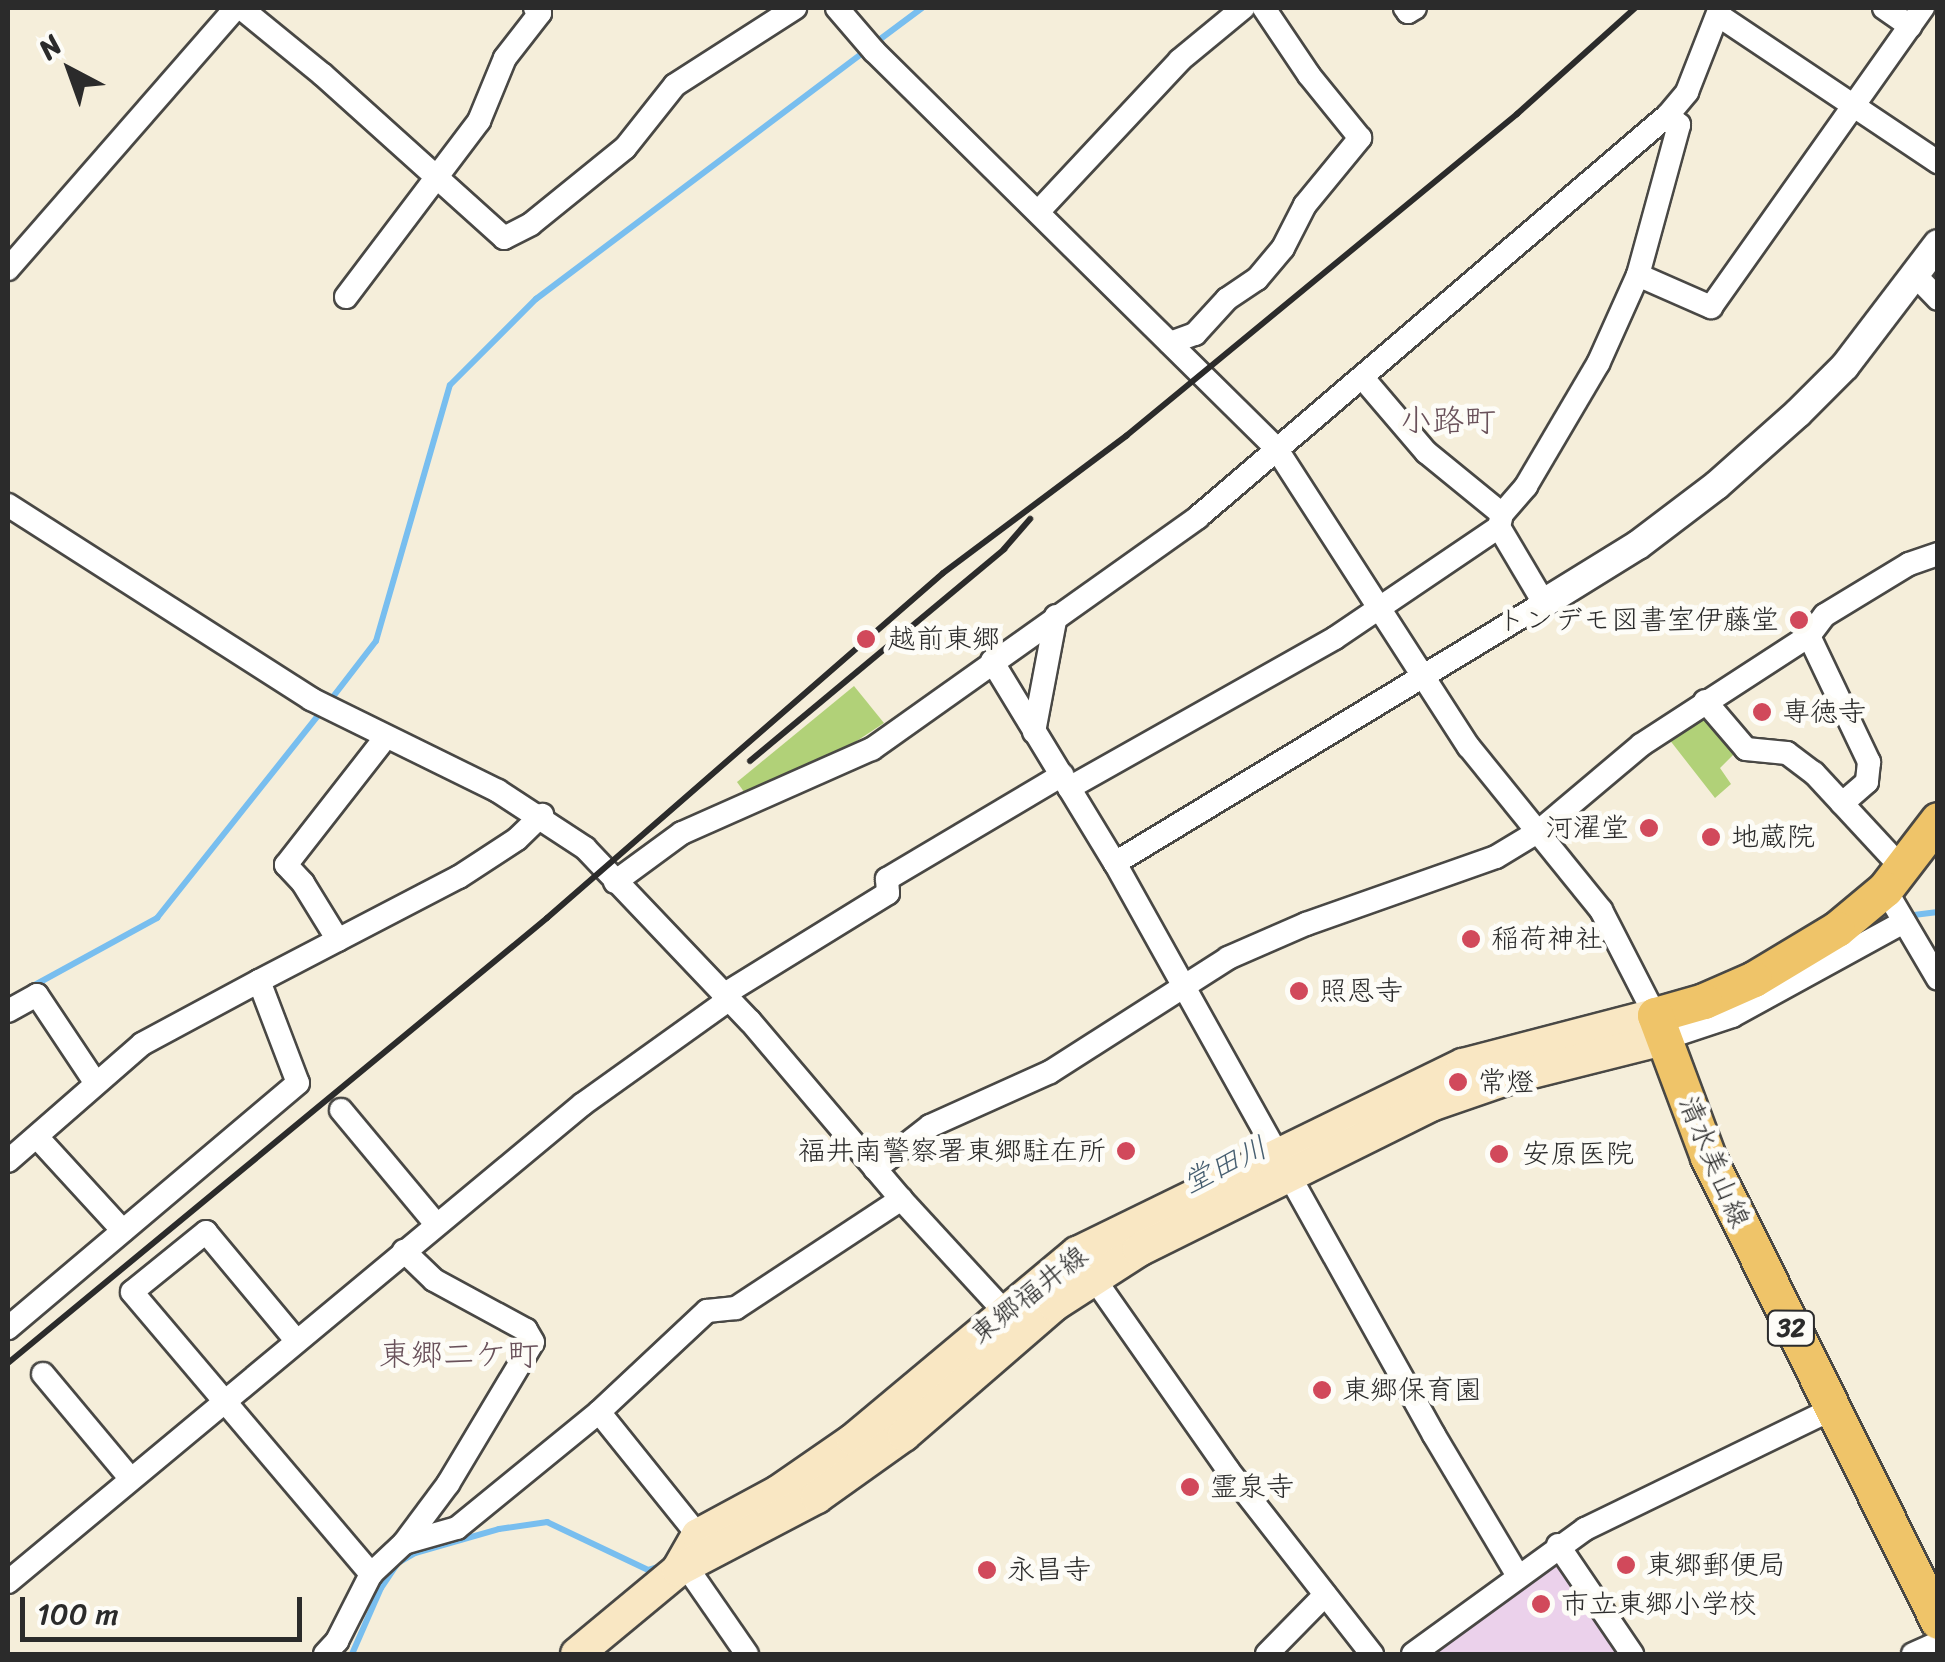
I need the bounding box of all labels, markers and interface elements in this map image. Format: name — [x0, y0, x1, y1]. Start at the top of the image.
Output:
north arrow — [20, 20, 120, 120]
text: N — [27, 22, 73, 72]
district label: 小路町 — [1400, 402, 1496, 440]
place label: トンデモ図書室伊藤堂 — [1499, 603, 1779, 637]
marker: トンデモ図書室伊藤堂 — [1788, 609, 1810, 631]
place label: 越前東郷 — [888, 622, 1000, 656]
marker: 越前東郷 — [853, 626, 879, 652]
place label: 専徳寺 — [1782, 695, 1866, 729]
marker: 専徳寺 — [1751, 701, 1773, 723]
place label: 河濯堂 — [1545, 811, 1629, 845]
marker: 河濯堂 — [1638, 817, 1660, 839]
place label: 地蔵院 — [1731, 820, 1815, 854]
marker: 地蔵院 — [1700, 826, 1722, 848]
place label: 稲荷神社 — [1491, 922, 1603, 956]
marker: 稲荷神社 — [1460, 928, 1482, 950]
place label: 照恩寺 — [1319, 974, 1403, 1008]
marker: 照恩寺 — [1288, 980, 1310, 1002]
place label: 常燈 — [1478, 1065, 1534, 1099]
marker: 常燈 — [1447, 1071, 1469, 1093]
street label: 清水美山線 — [1671, 1091, 1757, 1233]
water label: 堂田川 — [1177, 1129, 1273, 1201]
place label: 福井南警察署東郷駐在所 — [798, 1134, 1106, 1168]
place label: 安原医院 — [1522, 1137, 1634, 1171]
marker: 福井南警察署東郷駐在所 — [1115, 1140, 1137, 1162]
marker: 安原医院 — [1486, 1141, 1512, 1167]
street label: 東郷福井線 — [963, 1239, 1095, 1351]
road number: 32 — [1766, 1308, 1816, 1348]
district label: 東郷二ケ町 — [379, 1336, 539, 1374]
place label: 東郷保育園 — [1342, 1373, 1482, 1407]
marker: 東郷保育園 — [1311, 1379, 1333, 1401]
place label: 霊泉寺 — [1210, 1470, 1294, 1504]
marker: 霊泉寺 — [1179, 1476, 1201, 1498]
place label: 東郷郵便局 — [1646, 1548, 1786, 1582]
place label: 永昌寺 — [1007, 1553, 1091, 1587]
marker: 東郷郵便局 — [1615, 1554, 1637, 1576]
marker: 永昌寺 — [976, 1559, 998, 1581]
scale bar — [25, 1577, 308, 1639]
text: 100 m — [37, 1587, 119, 1641]
place label: 市立東郷小学校 — [1561, 1587, 1757, 1621]
marker: 市立東郷小学校 — [1530, 1593, 1552, 1615]

